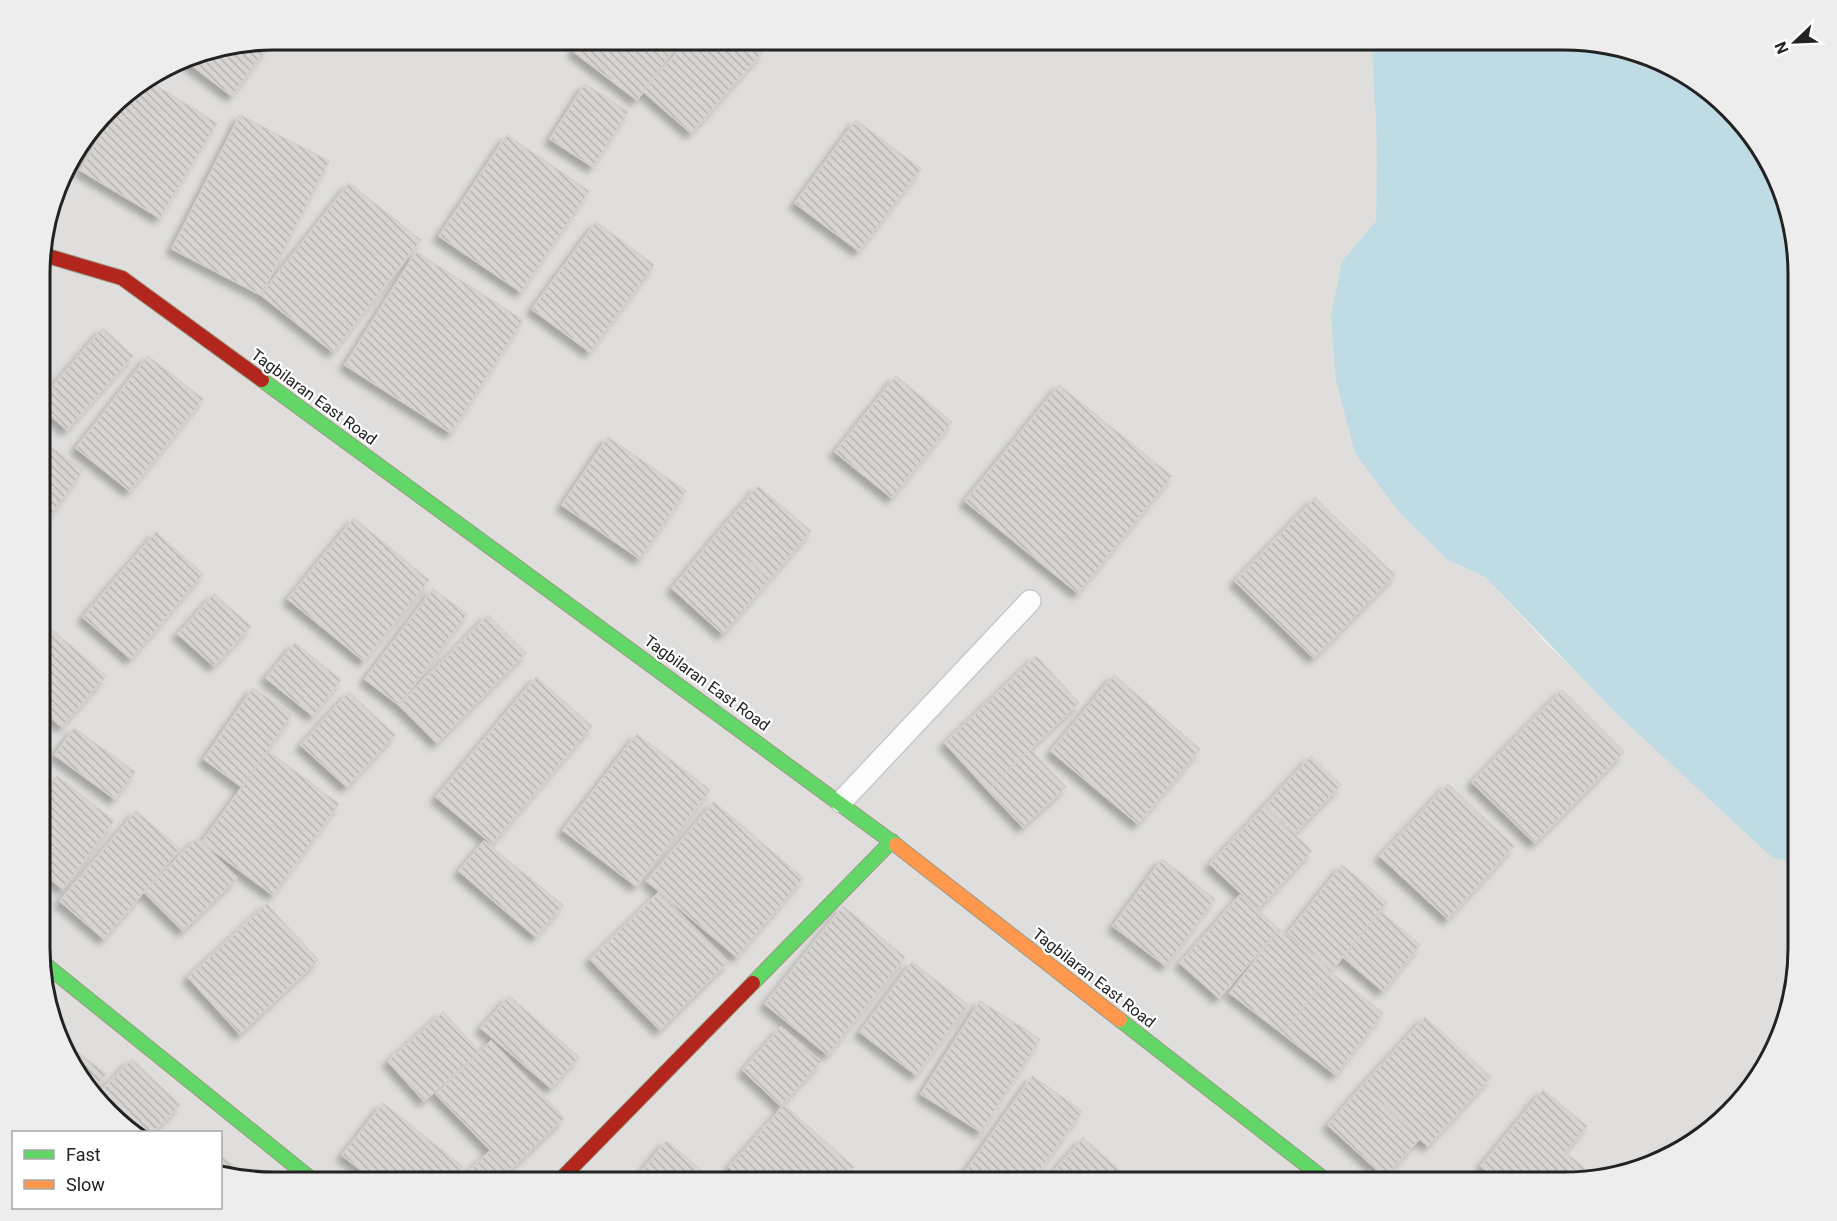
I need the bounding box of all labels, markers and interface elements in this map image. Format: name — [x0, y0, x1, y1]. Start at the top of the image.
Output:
north arrow — [1765, 12, 1825, 72]
text: N — [1771, 39, 1793, 57]
street label: Tagbilaran East Road — [248, 345, 380, 449]
street label: Tagbilaran East Road — [641, 631, 773, 735]
street label: Tagbilaran East Road — [1029, 924, 1159, 1032]
legend — [12, 1131, 222, 1209]
text: Fast — [66, 1144, 101, 1165]
text: Slow — [66, 1174, 105, 1195]

